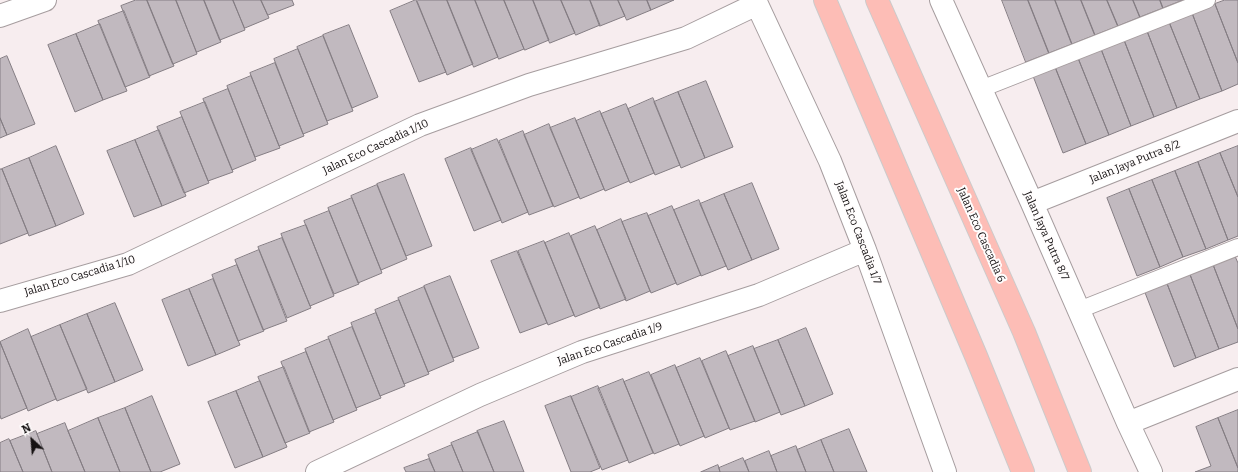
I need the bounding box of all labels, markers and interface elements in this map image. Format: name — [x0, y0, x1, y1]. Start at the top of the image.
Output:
street label: Jalan Eco Cascadia 1/10 — [321, 117, 431, 177]
street label: Jalan Jaya Putra 8/2 — [1088, 138, 1182, 186]
street label: Jalan Eco Cascadia 1/7 — [832, 180, 884, 286]
street label: Jalan Eco Cascadia 6 — [954, 186, 1008, 284]
street label: Jalan Jaya Putra 8/7 — [1020, 189, 1072, 283]
street label: Jalan Eco Cascadia 1/10 — [23, 253, 137, 299]
street label: Jalan Eco Cascadia 1/9 — [556, 320, 664, 368]
north arrow — [12, 420, 52, 460]
text: N — [20, 421, 33, 436]

